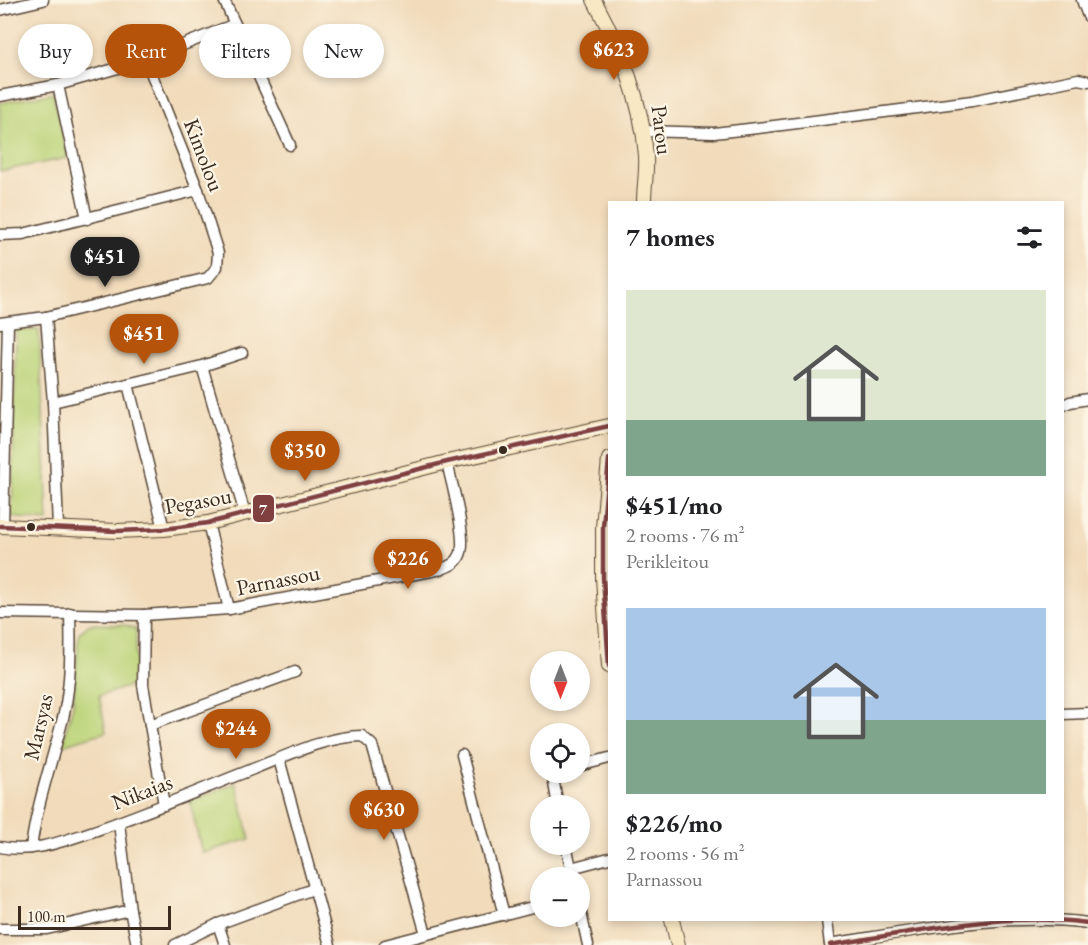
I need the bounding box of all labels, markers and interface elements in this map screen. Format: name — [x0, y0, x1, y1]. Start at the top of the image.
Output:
chip: Buy — [18, 24, 93, 78]
chip: Rent — [105, 24, 187, 78]
chip: Filters — [199, 24, 291, 78]
chip: New — [303, 24, 384, 78]
pin: $623 — [578, 30, 650, 81]
text: $623 — [594, 36, 634, 62]
street label: Parou — [645, 104, 679, 157]
street label: Kimolou — [177, 114, 231, 196]
text: 7 homes — [626, 220, 715, 254]
icon: filters — [1013, 221, 1046, 254]
pin: $451 — [69, 237, 141, 288]
text: $451 — [85, 243, 125, 269]
pin: $451 — [108, 314, 180, 365]
text: $451 — [124, 320, 164, 346]
icon: home — [782, 329, 890, 437]
pin: $350 — [269, 431, 341, 482]
text: $350 — [285, 437, 325, 463]
unlabelled marker — [497, 444, 509, 456]
street label: Pegasou — [162, 481, 234, 521]
text: $451/mo — [626, 488, 722, 522]
line badge: 7 — [252, 494, 275, 523]
text: 7 — [259, 499, 268, 520]
unlabelled marker — [25, 521, 37, 533]
text: 2 rooms · 76 m² — [626, 522, 745, 548]
pin: $226 — [372, 539, 444, 590]
text: $226 — [388, 545, 428, 571]
text: Perikleitou — [626, 548, 709, 574]
street label: Parnassou — [234, 558, 323, 602]
icon: home — [782, 647, 890, 755]
north arrow — [530, 651, 590, 711]
map controls — [530, 651, 590, 927]
street label: Marsyas — [16, 691, 60, 763]
pin: $244 — [200, 709, 272, 760]
text: $244 — [216, 715, 256, 741]
button: locate — [530, 723, 590, 783]
street label: Nikaias — [107, 767, 177, 817]
pin: $630 — [348, 790, 420, 841]
button: + — [530, 795, 590, 855]
text: $630 — [364, 796, 404, 822]
text: $226/mo — [626, 806, 722, 840]
text: 2 rooms · 56 m² — [626, 840, 745, 866]
text: Parnassou — [626, 866, 703, 892]
button: − — [530, 867, 590, 927]
scale bar — [18, 903, 171, 930]
text: 100 m — [27, 906, 66, 927]

